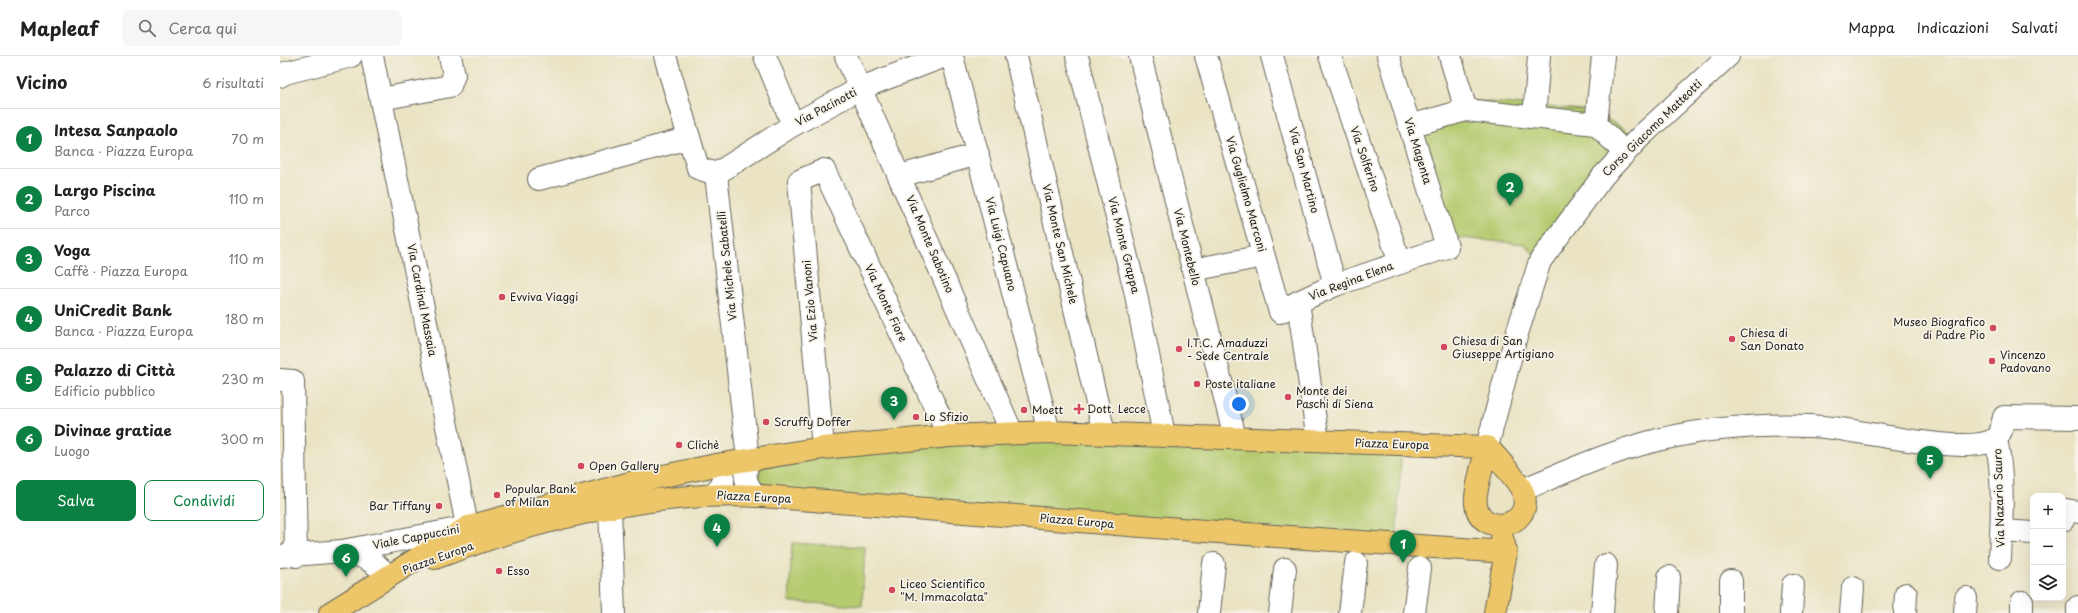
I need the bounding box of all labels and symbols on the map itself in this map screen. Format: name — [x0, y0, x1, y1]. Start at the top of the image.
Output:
street label: Corso Giacomo Matteotti — [1598, 75, 1705, 180]
street label: Via Pacinotti — [792, 83, 860, 130]
street label: Via Magenta — [1400, 115, 1437, 186]
street label: Via Solferino — [1346, 124, 1385, 194]
street label: Via San Martino — [1285, 125, 1324, 215]
street label: Via Guglielmo Marconi — [1222, 134, 1271, 254]
pin: 2 — [1497, 173, 1523, 206]
street label: Via Monte San Michele — [1038, 182, 1083, 306]
street label: Via Monte Sabotino — [902, 192, 959, 295]
street label: Via Luigi Capuano — [982, 195, 1021, 293]
street label: Via Monte Grappa — [1104, 195, 1145, 296]
street label: Via Montebello — [1170, 206, 1205, 287]
street label: Via Michele Sabatelli — [712, 210, 741, 322]
street label: Via Cardinal Massaia — [403, 242, 442, 358]
street label: Via Regina Elena — [1306, 257, 1396, 304]
street label: Via Ezio Vanoni — [797, 259, 822, 343]
street label: Via Monte Fiore — [861, 261, 912, 345]
place label: Evviva Viaggi — [510, 288, 578, 305]
marker: Evviva Viaggi — [497, 292, 507, 302]
place label: Museo Biografico di Padre Pio — [1893, 313, 1985, 343]
marker: Museo Biografico di Padre Pio — [1988, 323, 1998, 333]
place label: Chiesa di San Donato — [1740, 324, 1804, 354]
place label: Chiesa di San Giuseppe Artigiano — [1452, 332, 1554, 362]
place label: I.T.C. Amaduzzi - Sede Centrale — [1187, 334, 1269, 364]
marker: Chiesa di San Donato — [1727, 334, 1737, 344]
marker: Chiesa di San Giuseppe Artigiano — [1439, 342, 1449, 352]
marker: I.T.C. Amaduzzi - Sede Centrale — [1174, 344, 1184, 354]
place label: Vincenzo Padovano — [2000, 346, 2051, 376]
marker: Vincenzo Padovano — [1987, 356, 1997, 366]
place label: Poste italiane — [1205, 375, 1276, 392]
marker: Poste italiane — [1192, 379, 1202, 389]
place label: Monte dei Paschi di Siena — [1296, 382, 1374, 412]
pin: 3 — [881, 387, 907, 420]
marker: Monte dei Paschi di Siena — [1283, 392, 1293, 402]
your location — [1229, 394, 1249, 414]
place label: Dott. Lecce — [1087, 400, 1146, 417]
place label: Moett — [1032, 401, 1064, 418]
marker: Dott. Lecce — [1074, 404, 1084, 414]
marker: Moett — [1019, 405, 1029, 415]
place label: Lo Sfizio — [924, 408, 968, 425]
marker: Lo Sfizio — [911, 412, 921, 422]
place label: Scruffy Doffer — [774, 413, 852, 430]
marker: Scruffy Doffer — [761, 417, 771, 427]
street label: Piazza Europa — [1354, 434, 1430, 453]
place label: Clichè — [687, 436, 719, 453]
marker: Clichè — [674, 440, 684, 450]
pin: 5 — [1917, 446, 1943, 479]
street label: Via Nazario Sauro — [1988, 448, 2009, 548]
place label: Open Gallery — [589, 457, 659, 474]
marker: Open Gallery — [576, 461, 586, 471]
place label: Popular Bank of Milan — [505, 480, 577, 510]
street label: Piazza Europa — [716, 486, 792, 507]
marker: Popular Bank of Milan — [492, 490, 502, 500]
place label: Bar Tiffany — [369, 497, 431, 514]
marker: Bar Tiffany — [434, 501, 444, 511]
street label: Piazza Europa — [1039, 509, 1115, 532]
pin: 4 — [704, 514, 730, 547]
street label: Viale Cappuccini — [371, 520, 461, 553]
pin: 1 — [1390, 530, 1416, 563]
street label: Piazza Europa — [400, 537, 476, 578]
pin: 6 — [333, 544, 359, 577]
place label: Esso — [507, 562, 530, 579]
marker: Esso — [494, 566, 504, 576]
place label: Liceo Scientifico "M. Immacolata" — [900, 575, 988, 605]
marker: Liceo Scientifico "M. Immacolata" — [887, 585, 897, 595]

